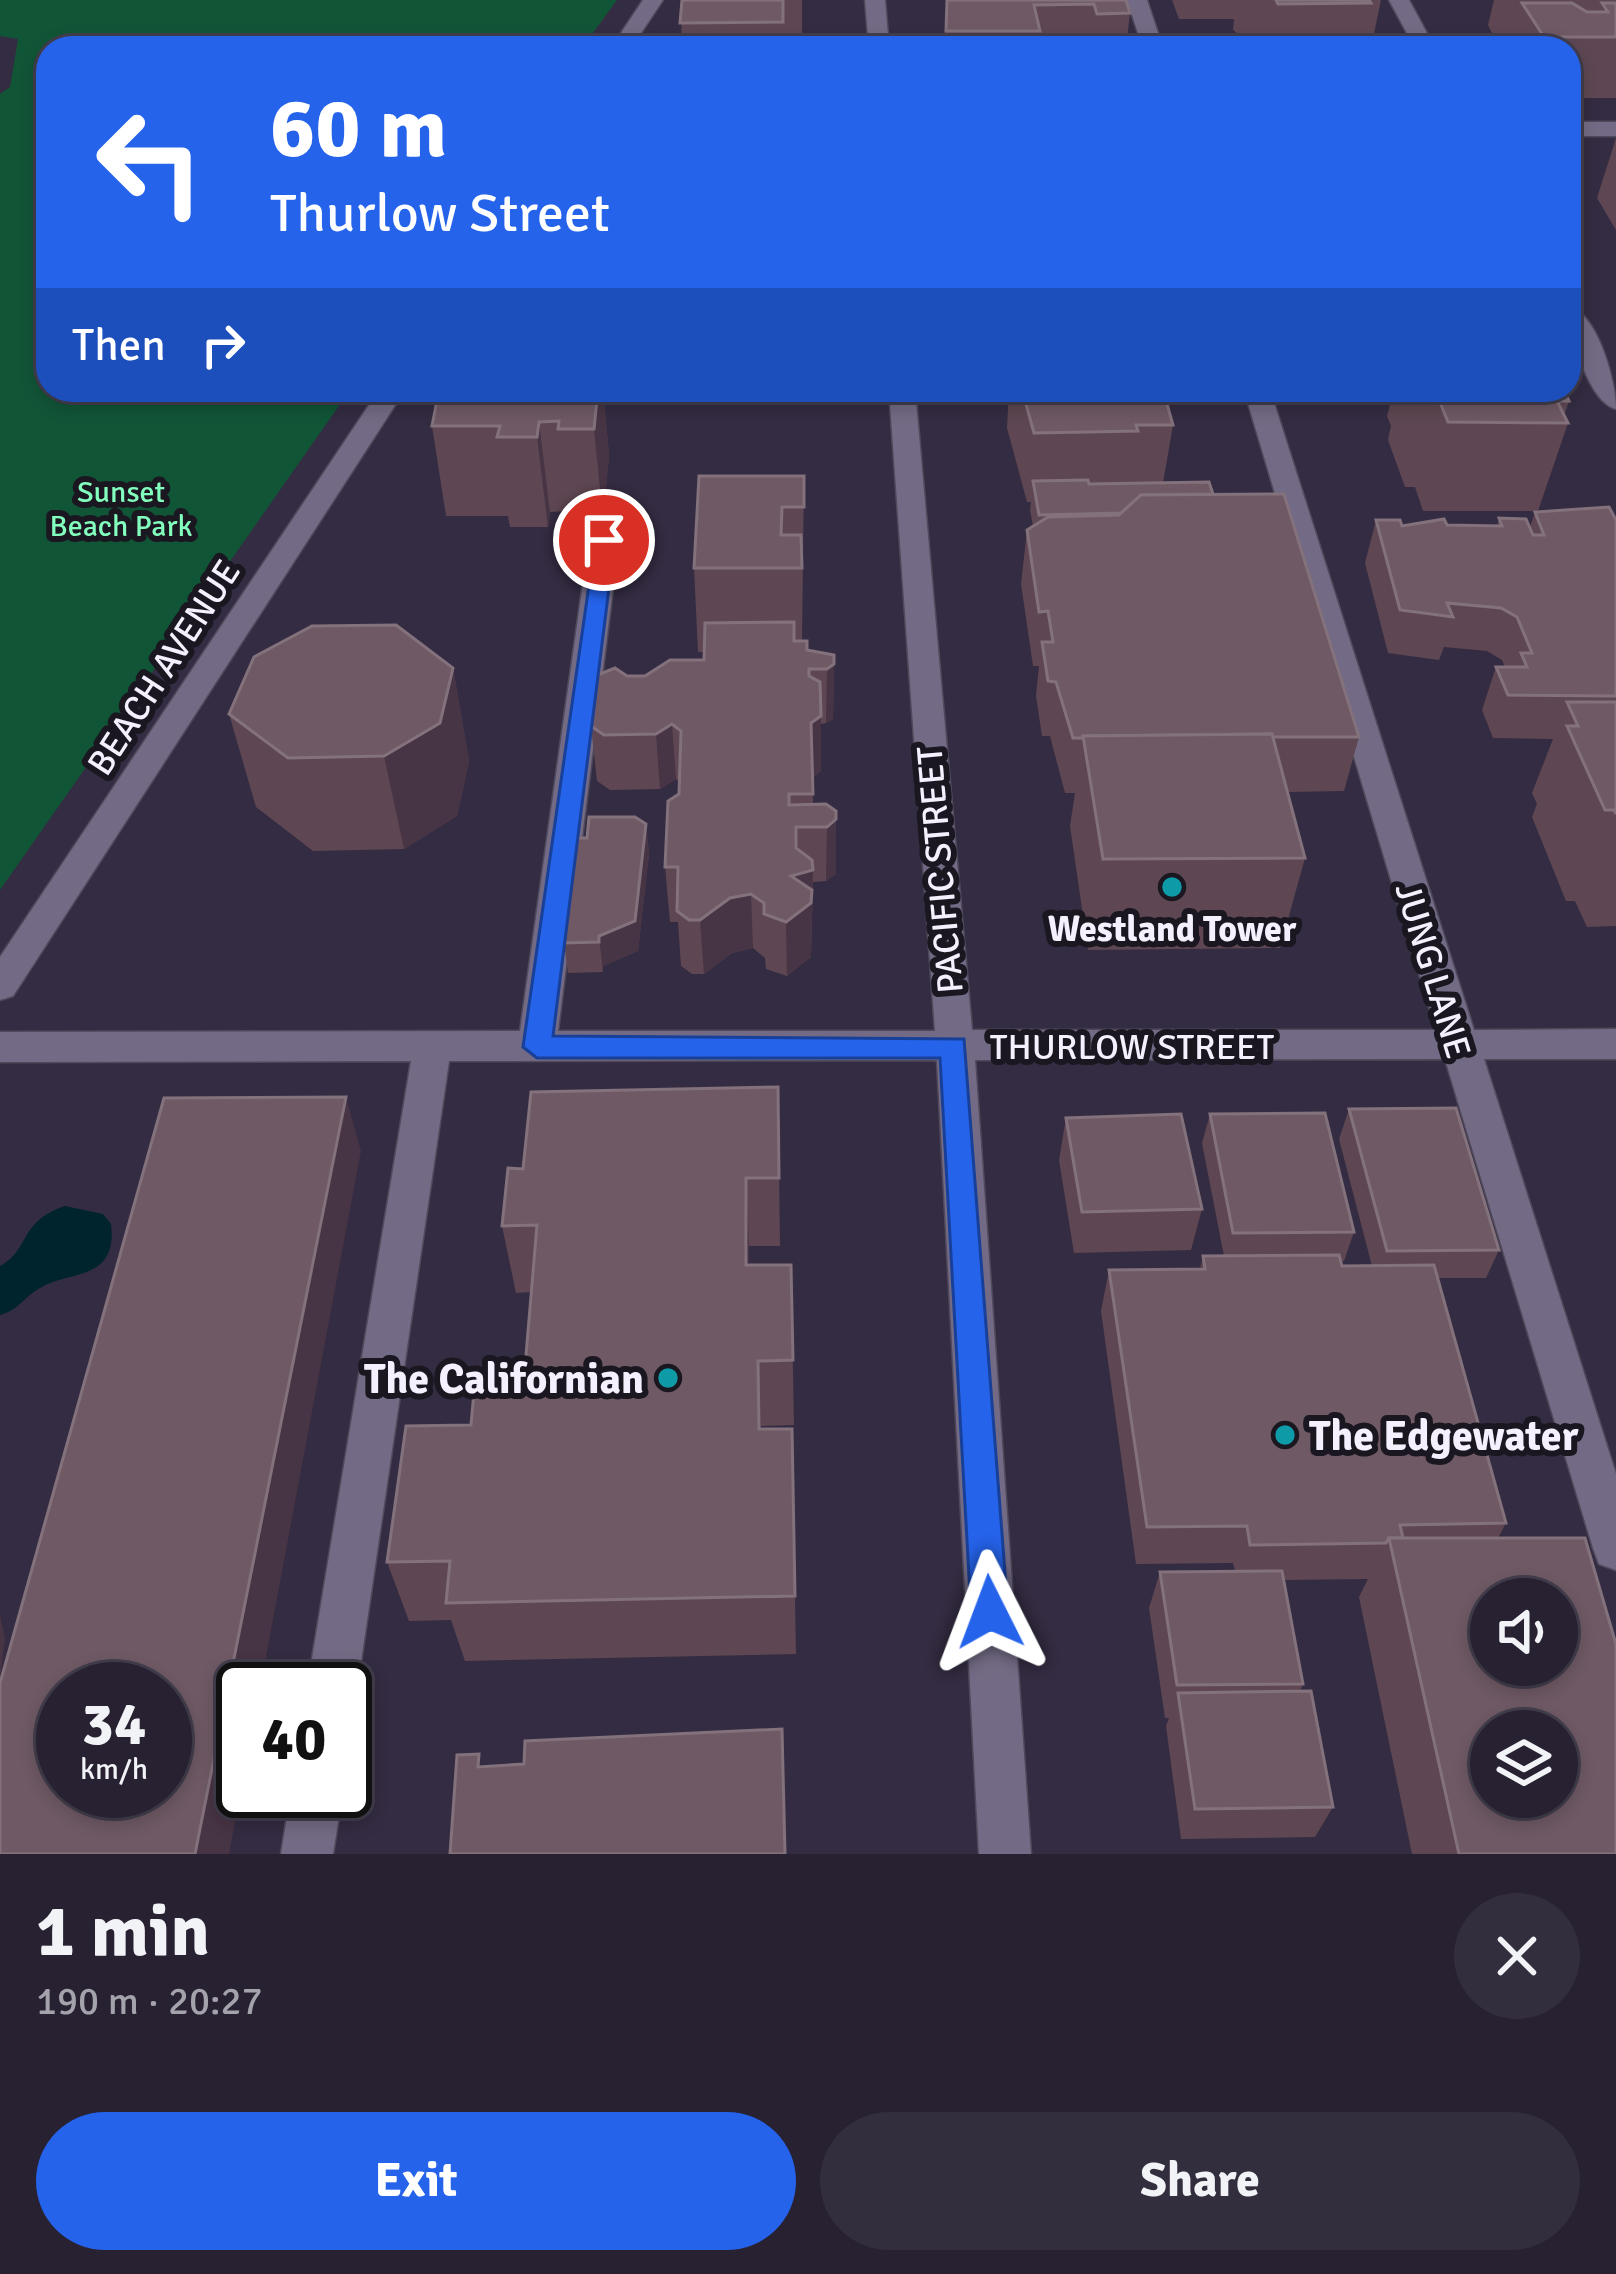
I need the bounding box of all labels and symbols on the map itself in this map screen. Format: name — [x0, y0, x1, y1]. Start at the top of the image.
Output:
park label: Sunset Beach Park — [50, 474, 193, 545]
pin — [553, 489, 655, 591]
street label: BEACH AVENUE — [78, 552, 251, 784]
street label: PACIFIC STREET — [907, 744, 974, 995]
marker: Westland Tower — [1159, 874, 1185, 900]
street label: JUNG LANE — [1385, 877, 1481, 1064]
place label: Westland Tower — [1048, 907, 1297, 952]
street label: THURLOW STREET — [990, 1025, 1274, 1070]
place label: The Californian — [364, 1354, 644, 1405]
marker: The Californian — [655, 1365, 681, 1391]
place label: The Edgewater — [1309, 1411, 1579, 1462]
marker: The Edgewater — [1272, 1422, 1298, 1448]
position arrow — [927, 1549, 1053, 1675]
speed limit sign: 40 — [216, 1662, 372, 1818]

